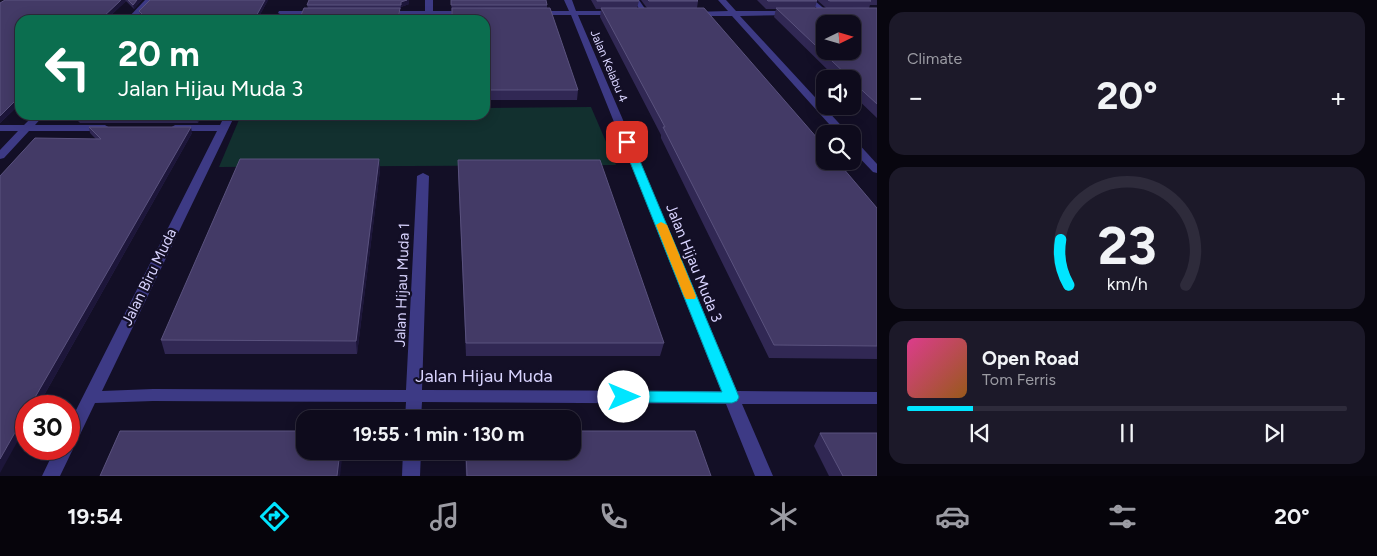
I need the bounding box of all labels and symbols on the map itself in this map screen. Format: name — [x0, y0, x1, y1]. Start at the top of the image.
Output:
north arrow — [816, 15, 861, 60]
street label: Jalan Kelabu 4 — [587, 28, 631, 105]
pin — [606, 121, 648, 163]
street label: Jalan Hijau Muda 3 — [662, 201, 726, 325]
street label: Jalan Hijau Muda 1 — [391, 223, 413, 347]
street label: Jalan Biru Muda — [118, 226, 180, 328]
street label: Jalan Hijau Muda — [415, 365, 553, 387]
position arrow — [597, 370, 649, 422]
speed limit sign: 30 — [15, 395, 80, 460]

